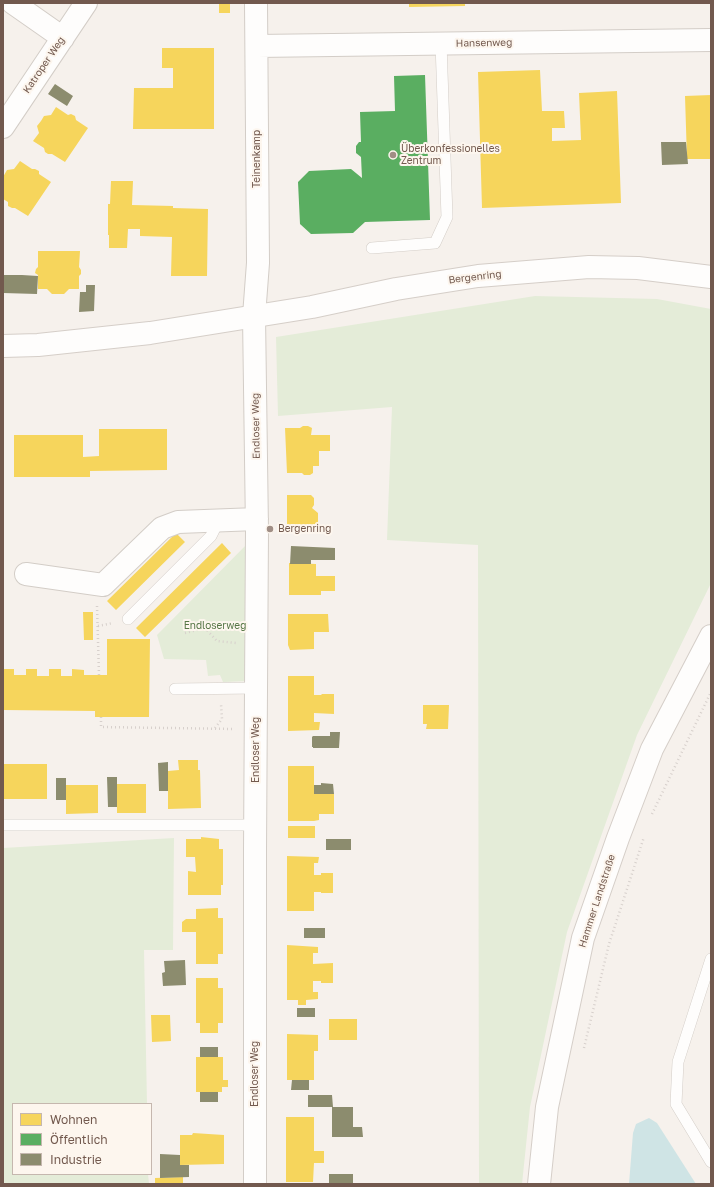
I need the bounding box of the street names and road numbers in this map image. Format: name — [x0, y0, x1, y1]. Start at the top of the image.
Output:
street label: Katroper Weg — [21, 34, 67, 96]
street label: Hansenweg — [456, 37, 512, 49]
street label: Teinenkamp — [251, 130, 263, 188]
street label: Bergenring — [448, 268, 502, 286]
street label: Endloser Weg — [249, 393, 263, 459]
street label: Endloser Weg — [250, 717, 262, 783]
street label: Hammer Landstraße — [576, 853, 618, 949]
street label: Endloser Weg — [249, 1041, 261, 1107]

